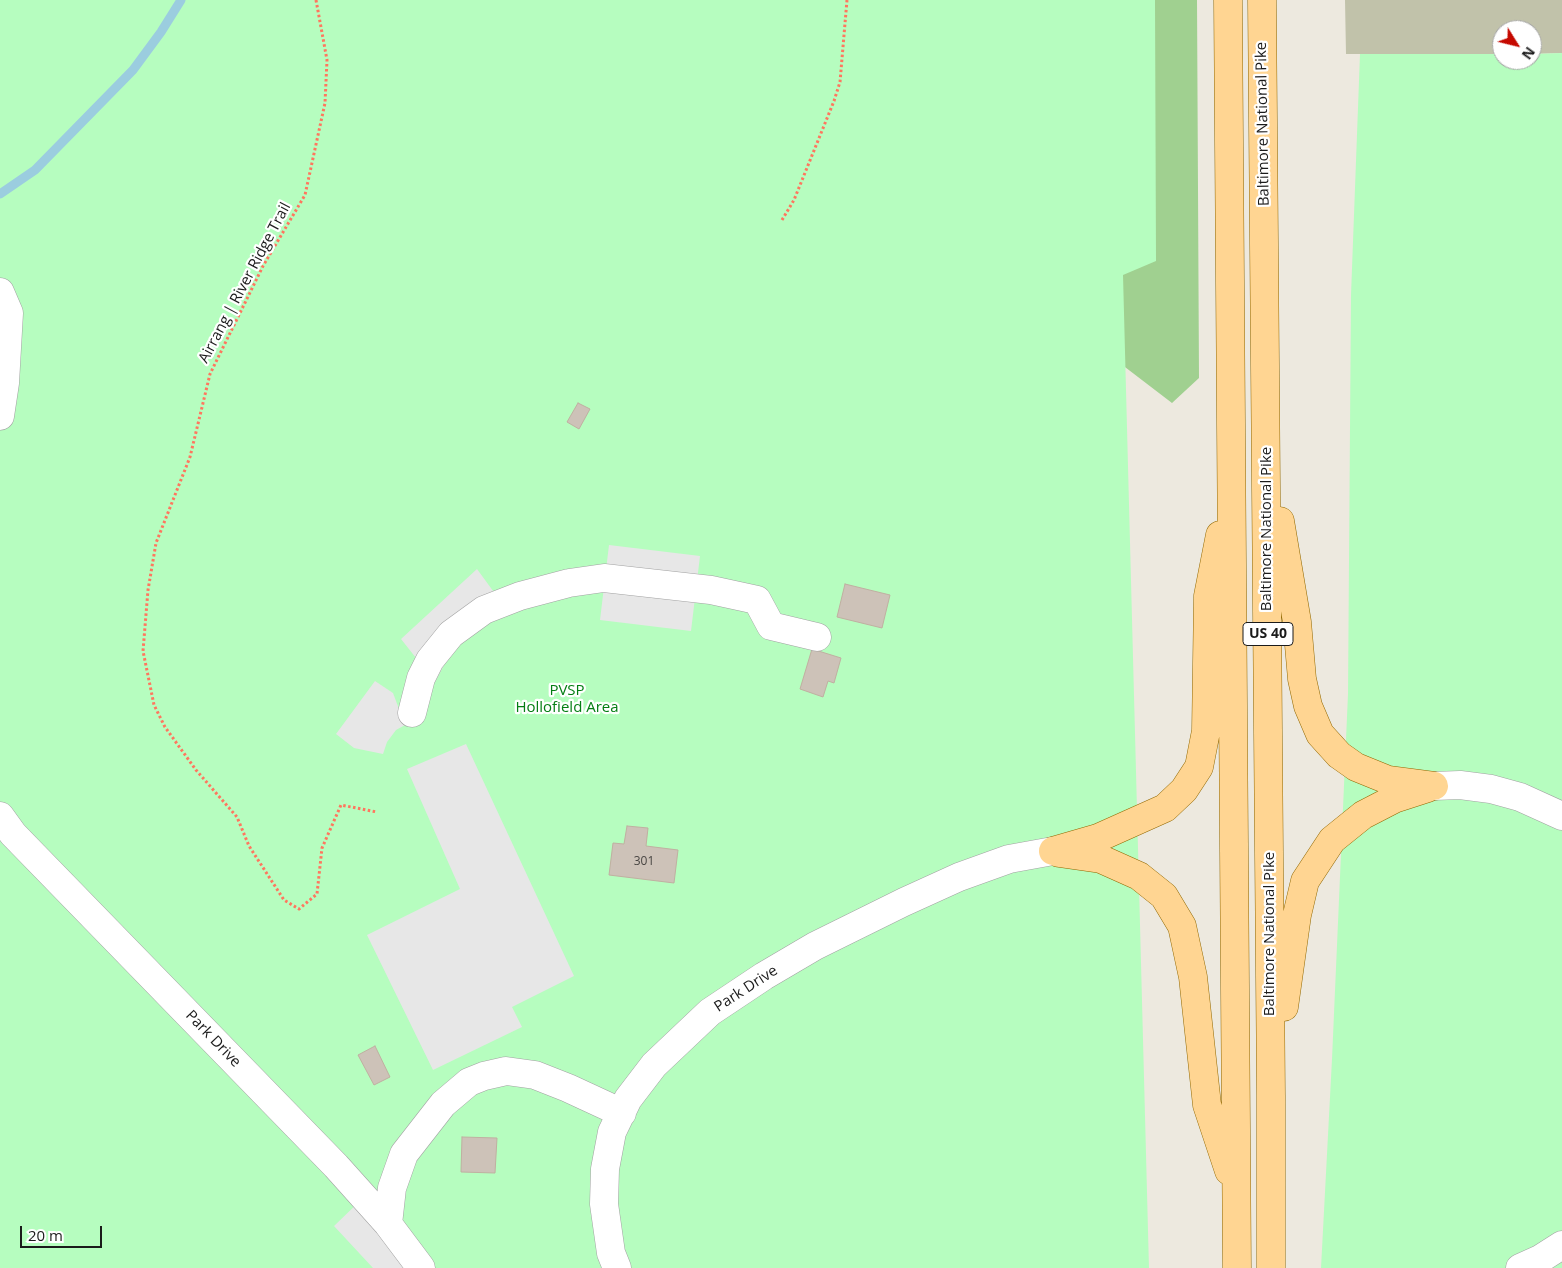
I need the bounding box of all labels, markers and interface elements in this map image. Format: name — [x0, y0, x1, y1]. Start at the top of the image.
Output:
north arrow — [1492, 20, 1542, 70]
street label: Baltimore National Pike — [1253, 42, 1273, 206]
text: N — [1518, 43, 1540, 64]
street label: Airrang | River Ridge Trail — [195, 200, 295, 366]
street label: Baltimore National Pike — [1258, 447, 1276, 611]
road number: US 40 — [1243, 622, 1293, 646]
park label: PVSP Hollofield Area — [515, 682, 619, 717]
street label: Baltimore National Pike — [1261, 852, 1279, 1016]
house number: 301 — [634, 855, 654, 869]
street label: Park Drive — [711, 962, 781, 1016]
street label: Park Drive — [182, 1007, 244, 1071]
scale bar — [22, 1216, 105, 1248]
text: 20 m — [28, 1225, 63, 1245]

